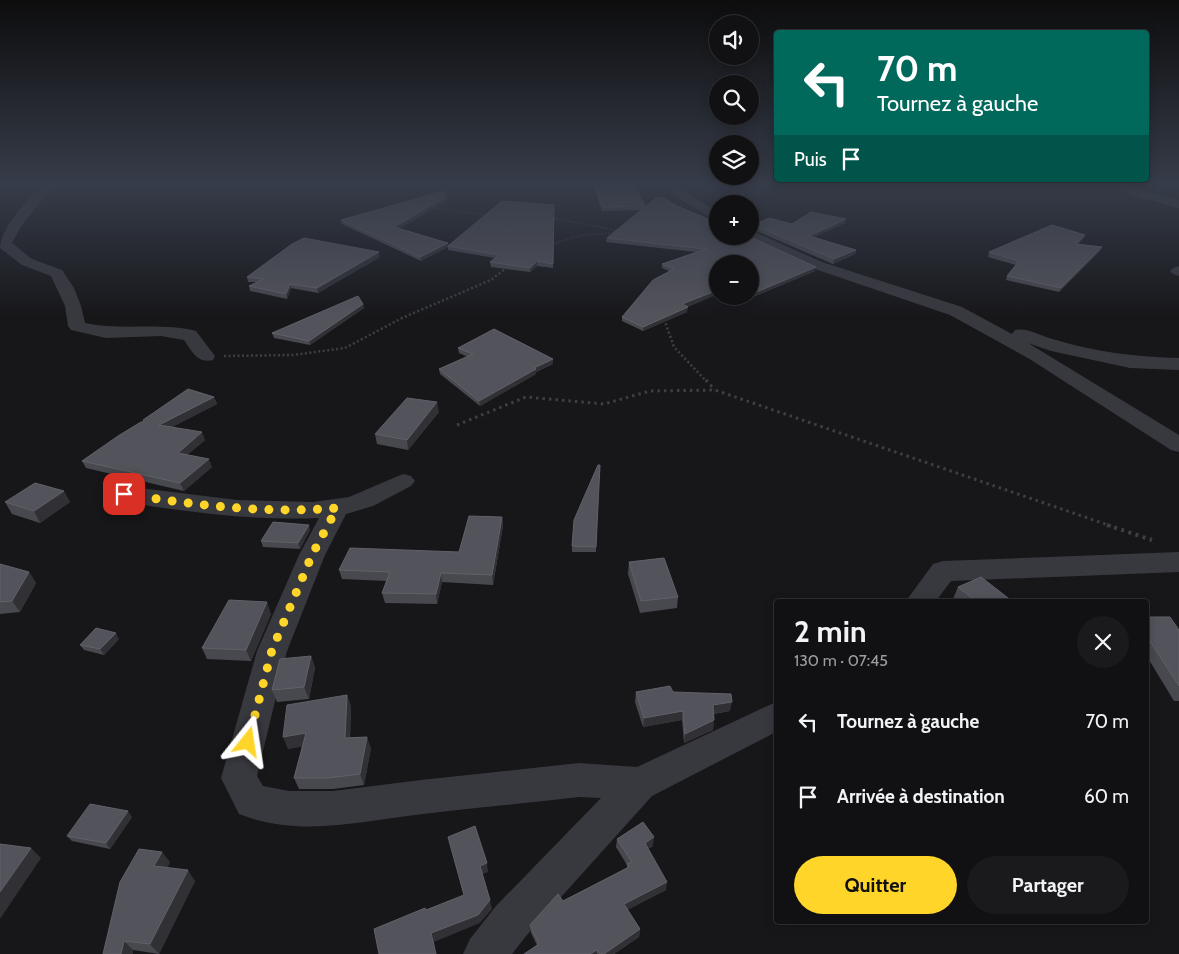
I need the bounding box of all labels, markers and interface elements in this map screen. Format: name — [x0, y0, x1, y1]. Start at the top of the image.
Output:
map controls — [709, 15, 759, 305]
button: sound — [709, 15, 759, 65]
text: 70 m — [877, 47, 958, 90]
icon: left — [794, 50, 859, 115]
button: search — [709, 75, 759, 125]
text: Tournez à gauche — [877, 90, 1038, 117]
button: layers — [709, 135, 759, 185]
icon: arrive — [837, 145, 865, 173]
text: Puis — [794, 148, 827, 171]
button: + — [709, 195, 759, 245]
button: − — [709, 255, 759, 305]
pin — [103, 473, 145, 515]
icon: arrive — [110, 480, 138, 508]
text: 2 min — [794, 613, 866, 650]
button: close — [1077, 616, 1129, 668]
text: 130 m · 07:45 — [794, 651, 888, 670]
icon: left — [794, 708, 822, 736]
text: Tournez à gauche — [837, 710, 979, 733]
text: 70 m — [1085, 710, 1129, 733]
position arrow — [221, 715, 273, 767]
icon: arrive — [794, 783, 822, 811]
text: Arrivée à destination — [837, 785, 1005, 808]
text: 60 m — [1084, 785, 1129, 808]
button: Quitter — [794, 856, 957, 914]
button: Partager — [967, 856, 1129, 914]

